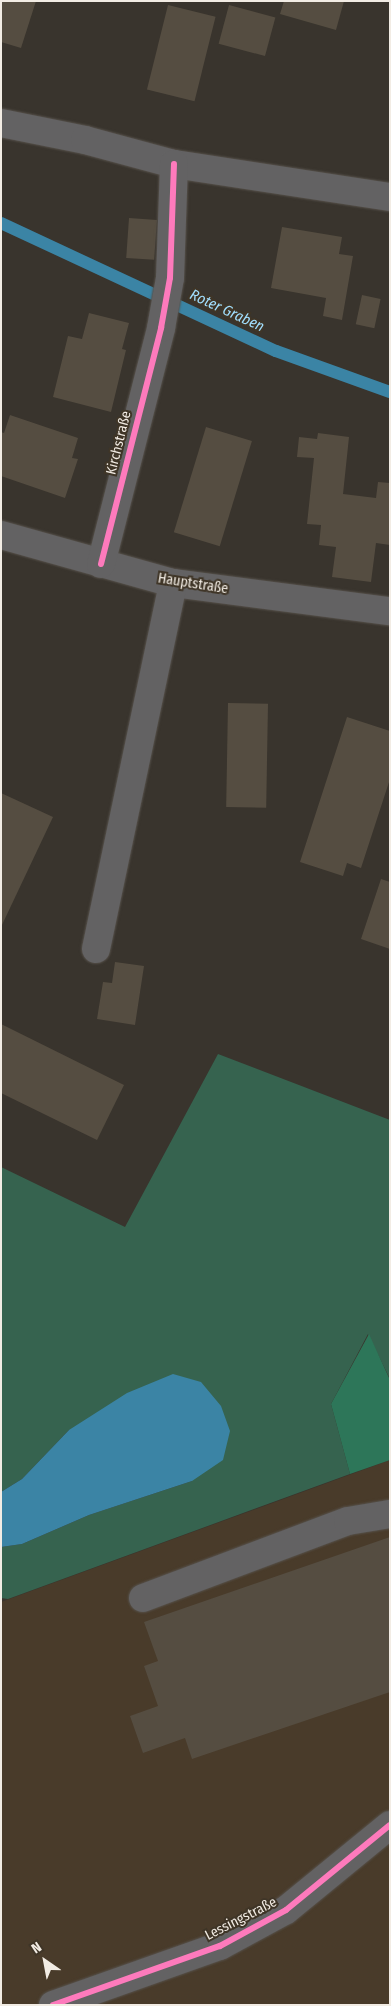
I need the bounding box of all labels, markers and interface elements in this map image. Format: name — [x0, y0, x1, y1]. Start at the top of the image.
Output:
water label: Roter Graben — [187, 286, 267, 336]
street label: Kirchstraße — [103, 409, 135, 477]
street label: Hauptstraße — [157, 570, 229, 598]
street label: Lessingstraße — [202, 1894, 280, 1944]
north arrow — [20, 1936, 70, 1986]
text: N — [28, 1939, 45, 1957]

